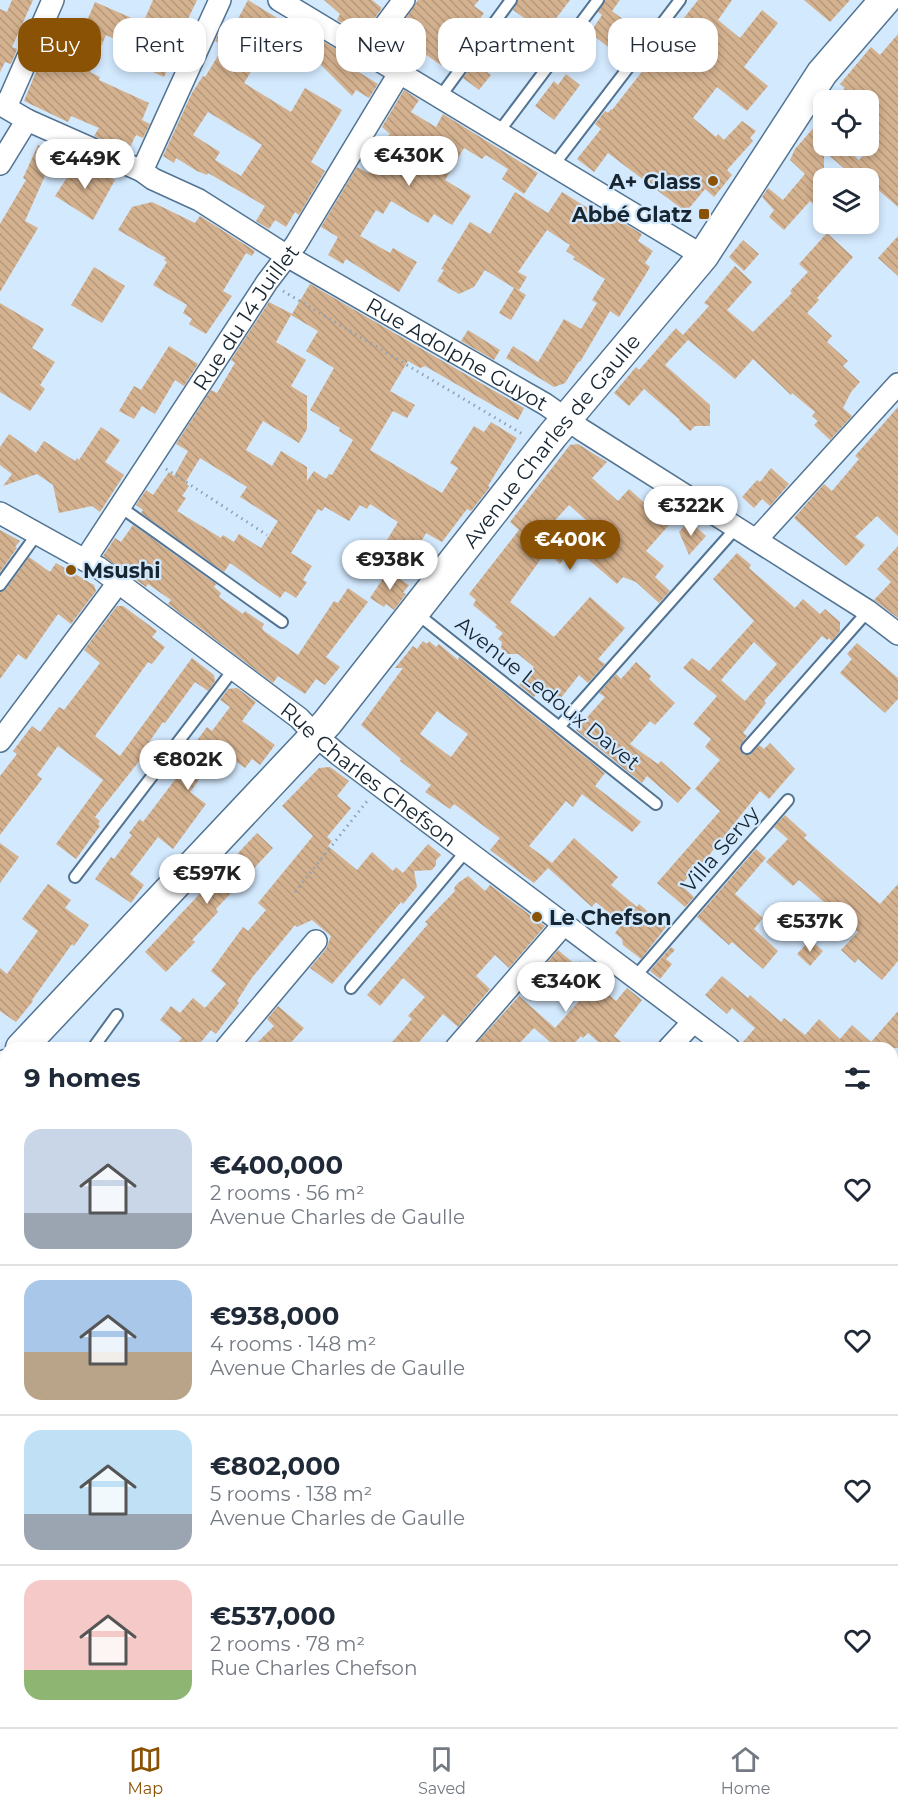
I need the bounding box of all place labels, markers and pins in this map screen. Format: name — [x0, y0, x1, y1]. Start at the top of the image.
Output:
pin: €430K — [367, 136, 451, 187]
pin: €449K — [43, 139, 127, 190]
place label: A+ Glass — [608, 169, 701, 194]
marker: A+ Glass — [706, 174, 720, 188]
place label: Abbé Glatz — [571, 202, 692, 227]
marker: Abbé Glatz — [697, 207, 711, 221]
pin: €322K — [649, 486, 733, 537]
pin: €400K — [528, 520, 612, 571]
pin: €938K — [348, 540, 432, 591]
place label: Msushi — [83, 558, 161, 583]
marker: Msushi — [64, 563, 78, 577]
pin: €802K — [146, 740, 230, 791]
pin: €597K — [165, 854, 249, 905]
pin: €537K — [768, 902, 852, 953]
place label: Le Chefson — [549, 905, 671, 930]
marker: Le Chefson — [530, 910, 544, 924]
pin: €340K — [524, 962, 608, 1013]

